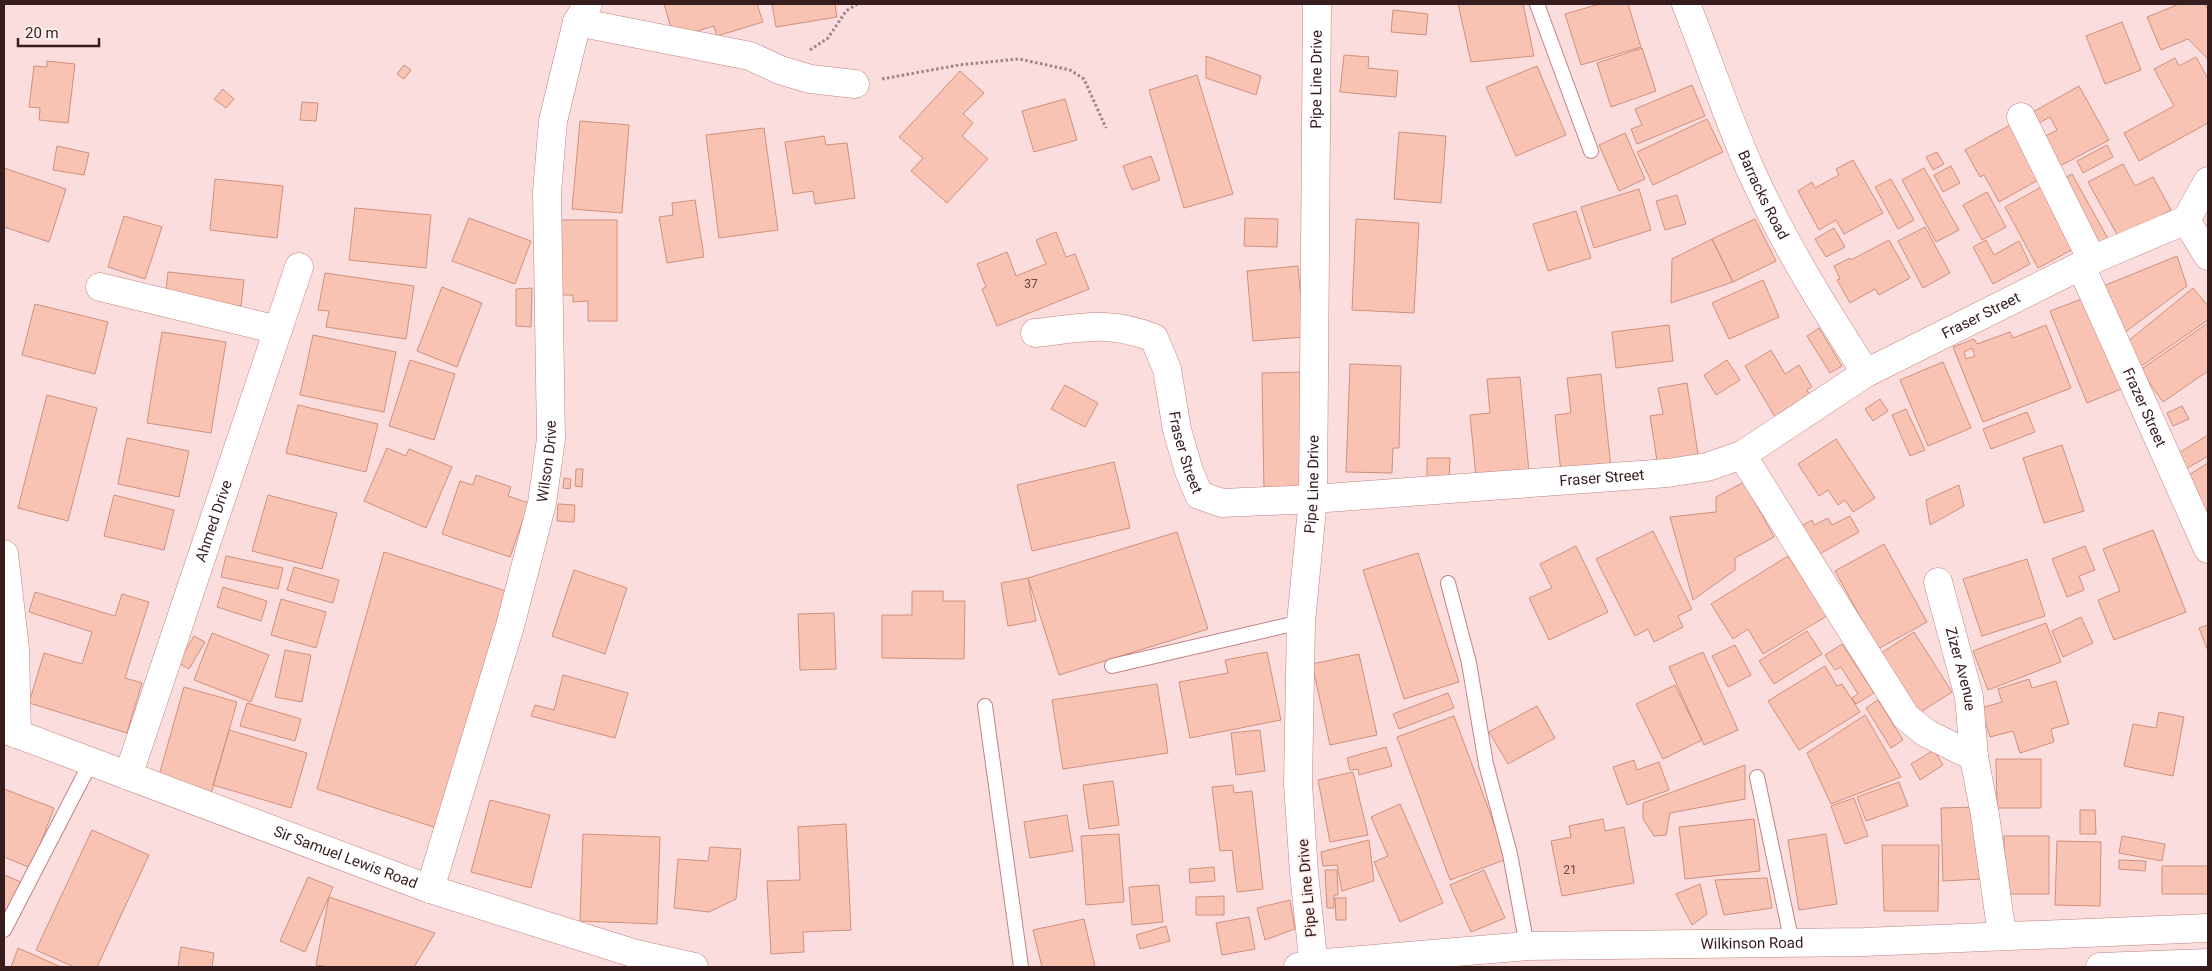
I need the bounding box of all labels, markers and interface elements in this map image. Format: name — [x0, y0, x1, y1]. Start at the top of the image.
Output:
scale bar — [18, 15, 99, 47]
text: 20 m — [25, 24, 59, 42]
street label: Pipe Line Drive — [1307, 30, 1326, 129]
street label: Barracks Road — [1734, 148, 1792, 243]
house number: 37 — [1024, 277, 1038, 291]
street label: Fraser Street — [1939, 288, 2023, 343]
street label: Frazer Street — [2119, 365, 2170, 450]
street label: Fraser Street — [1165, 410, 1206, 496]
street label: Wilson Drive — [533, 420, 560, 504]
street label: Pipe Line Drive — [1301, 435, 1323, 534]
street label: Fraser Street — [1559, 466, 1645, 490]
street label: Ahmed Drive — [192, 478, 236, 564]
street label: Zizer Avenue — [1942, 625, 1979, 712]
street label: Sir Samuel Lewis Road — [271, 822, 420, 893]
street label: Pipe Line Drive — [1294, 838, 1320, 938]
house number: 21 — [1563, 863, 1577, 877]
street label: Wilkinson Road — [1700, 934, 1804, 953]

